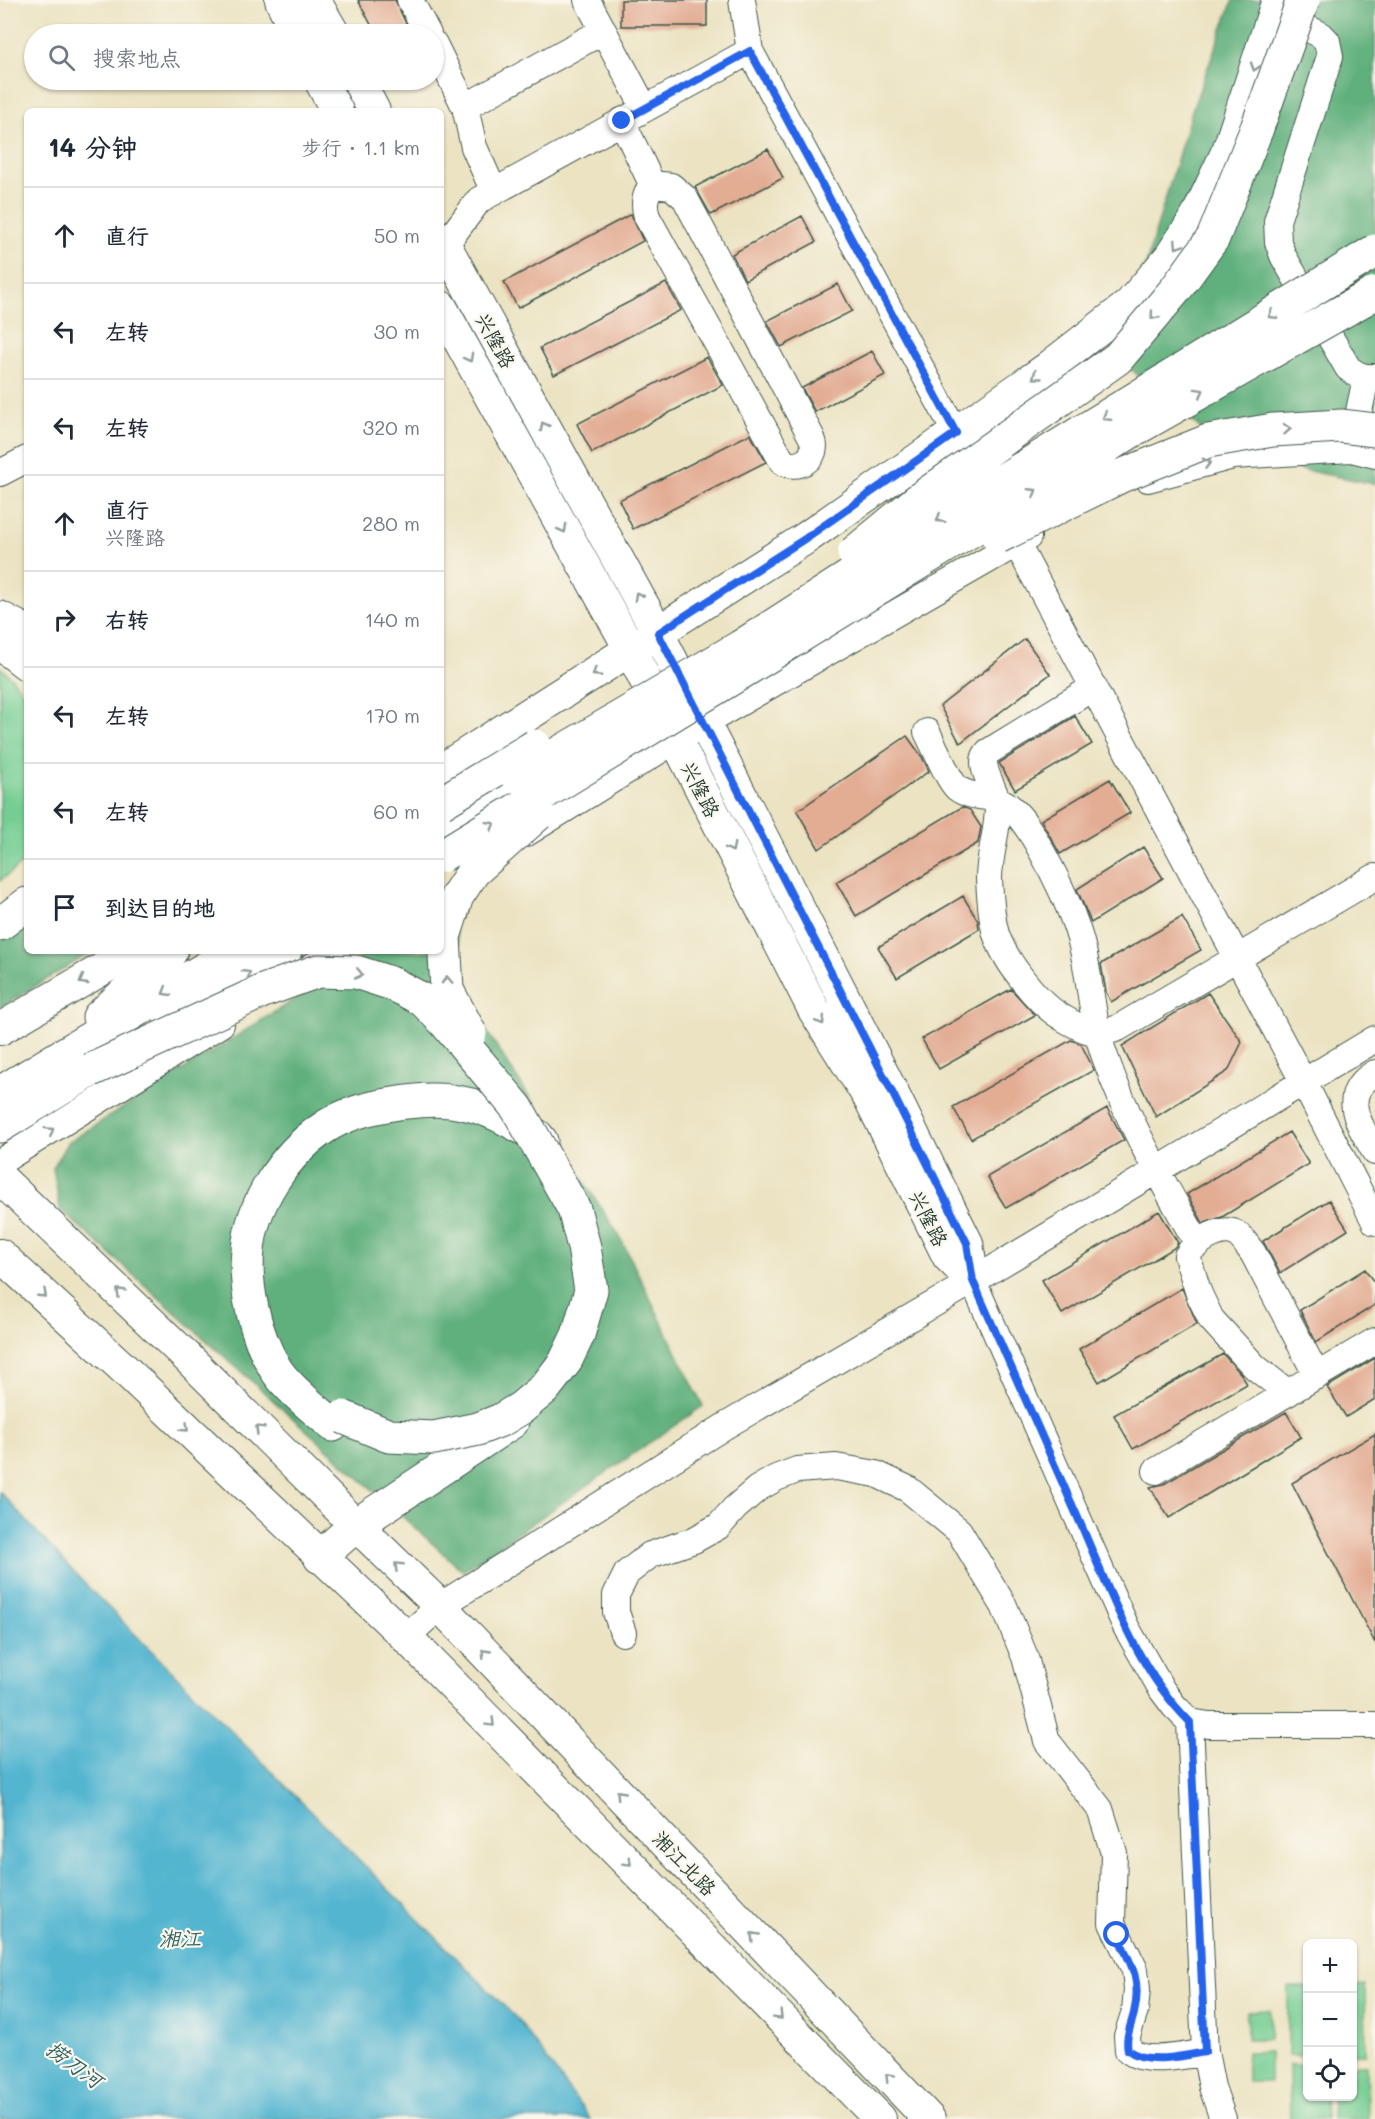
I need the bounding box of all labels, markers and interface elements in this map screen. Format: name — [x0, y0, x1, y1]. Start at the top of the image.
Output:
search box — [24, 24, 444, 90]
icon: search — [45, 41, 78, 74]
text: 搜索地点 — [93, 43, 181, 72]
one-way arrow — [1250, 61, 1263, 72]
route end — [608, 107, 634, 133]
text: 14 分钟 — [48, 130, 137, 164]
text: 步行 · 1.1 km — [302, 134, 420, 160]
icon: ahead — [48, 219, 81, 252]
text: 直行 — [105, 221, 149, 250]
text: 50 m — [374, 222, 420, 248]
one-way arrow — [1174, 239, 1186, 249]
street label: 兴隆路 — [470, 307, 522, 373]
one-way arrow — [1267, 307, 1278, 318]
one-way arrow — [1150, 309, 1161, 320]
icon: left — [48, 315, 81, 348]
text: 左转 — [105, 317, 149, 346]
text: 30 m — [374, 318, 420, 344]
one-way arrow — [462, 352, 473, 362]
one-way arrow — [1032, 369, 1043, 380]
one-way arrow — [1194, 388, 1204, 399]
one-way arrow — [1101, 410, 1112, 421]
icon: left — [48, 411, 81, 444]
text: 左转 — [105, 413, 149, 442]
text: 320 m — [362, 414, 420, 440]
one-way arrow — [540, 421, 551, 432]
one-way arrow — [1282, 423, 1291, 436]
one-way arrow — [1201, 458, 1212, 470]
one-way arrow — [1027, 487, 1037, 499]
text: 直行 — [105, 495, 149, 524]
icon: ahead — [48, 507, 81, 540]
text: 280 m — [362, 510, 420, 536]
one-way arrow — [935, 512, 946, 523]
one-way arrow — [556, 522, 567, 533]
text: 兴隆路 — [105, 524, 165, 550]
one-way arrow — [634, 592, 645, 603]
icon: right — [48, 603, 81, 636]
text: 右转 — [105, 605, 149, 634]
text: 140 m — [365, 606, 420, 632]
one-way arrow — [592, 665, 602, 677]
icon: left — [48, 699, 81, 732]
text: 左转 — [105, 701, 149, 730]
text: 170 m — [365, 702, 420, 728]
street label: 兴隆路 — [676, 756, 727, 823]
icon: left — [48, 795, 81, 828]
text: 左转 — [105, 797, 149, 826]
text: 60 m — [373, 798, 420, 824]
one-way arrow — [485, 820, 495, 832]
one-way arrow — [724, 842, 735, 852]
icon: arrive — [48, 891, 81, 924]
text: 到达目的地 — [105, 893, 215, 922]
one-way arrow — [354, 967, 364, 980]
one-way arrow — [241, 970, 251, 982]
one-way arrow — [79, 973, 89, 985]
one-way arrow — [440, 975, 453, 984]
one-way arrow — [162, 985, 172, 997]
one-way arrow — [814, 1014, 825, 1025]
one-way arrow — [44, 1126, 54, 1138]
street label: 兴隆路 — [904, 1185, 955, 1252]
one-way arrow — [36, 1287, 47, 1298]
one-way arrow — [116, 1289, 127, 1300]
one-way arrow — [178, 1420, 189, 1431]
one-way arrow — [256, 1425, 267, 1436]
one-way arrow — [395, 1562, 406, 1573]
one-way arrow — [481, 1650, 492, 1660]
one-way arrow — [483, 1716, 494, 1727]
one-way arrow — [616, 1791, 627, 1801]
street label: 湘江北路 — [648, 1825, 723, 1902]
one-way arrow — [620, 1855, 631, 1866]
route start — [1103, 1921, 1129, 1947]
water label: 湘江 — [159, 1924, 202, 1951]
one-way arrow — [751, 1932, 762, 1943]
map controls — [1303, 1939, 1357, 2101]
button: + — [1303, 1939, 1357, 1993]
button: − — [1303, 1993, 1357, 2047]
one-way arrow — [772, 2010, 783, 2020]
water label: 捞刀河 — [42, 2035, 111, 2095]
button: locate — [1303, 2047, 1357, 2101]
one-way arrow — [885, 2073, 896, 2083]

